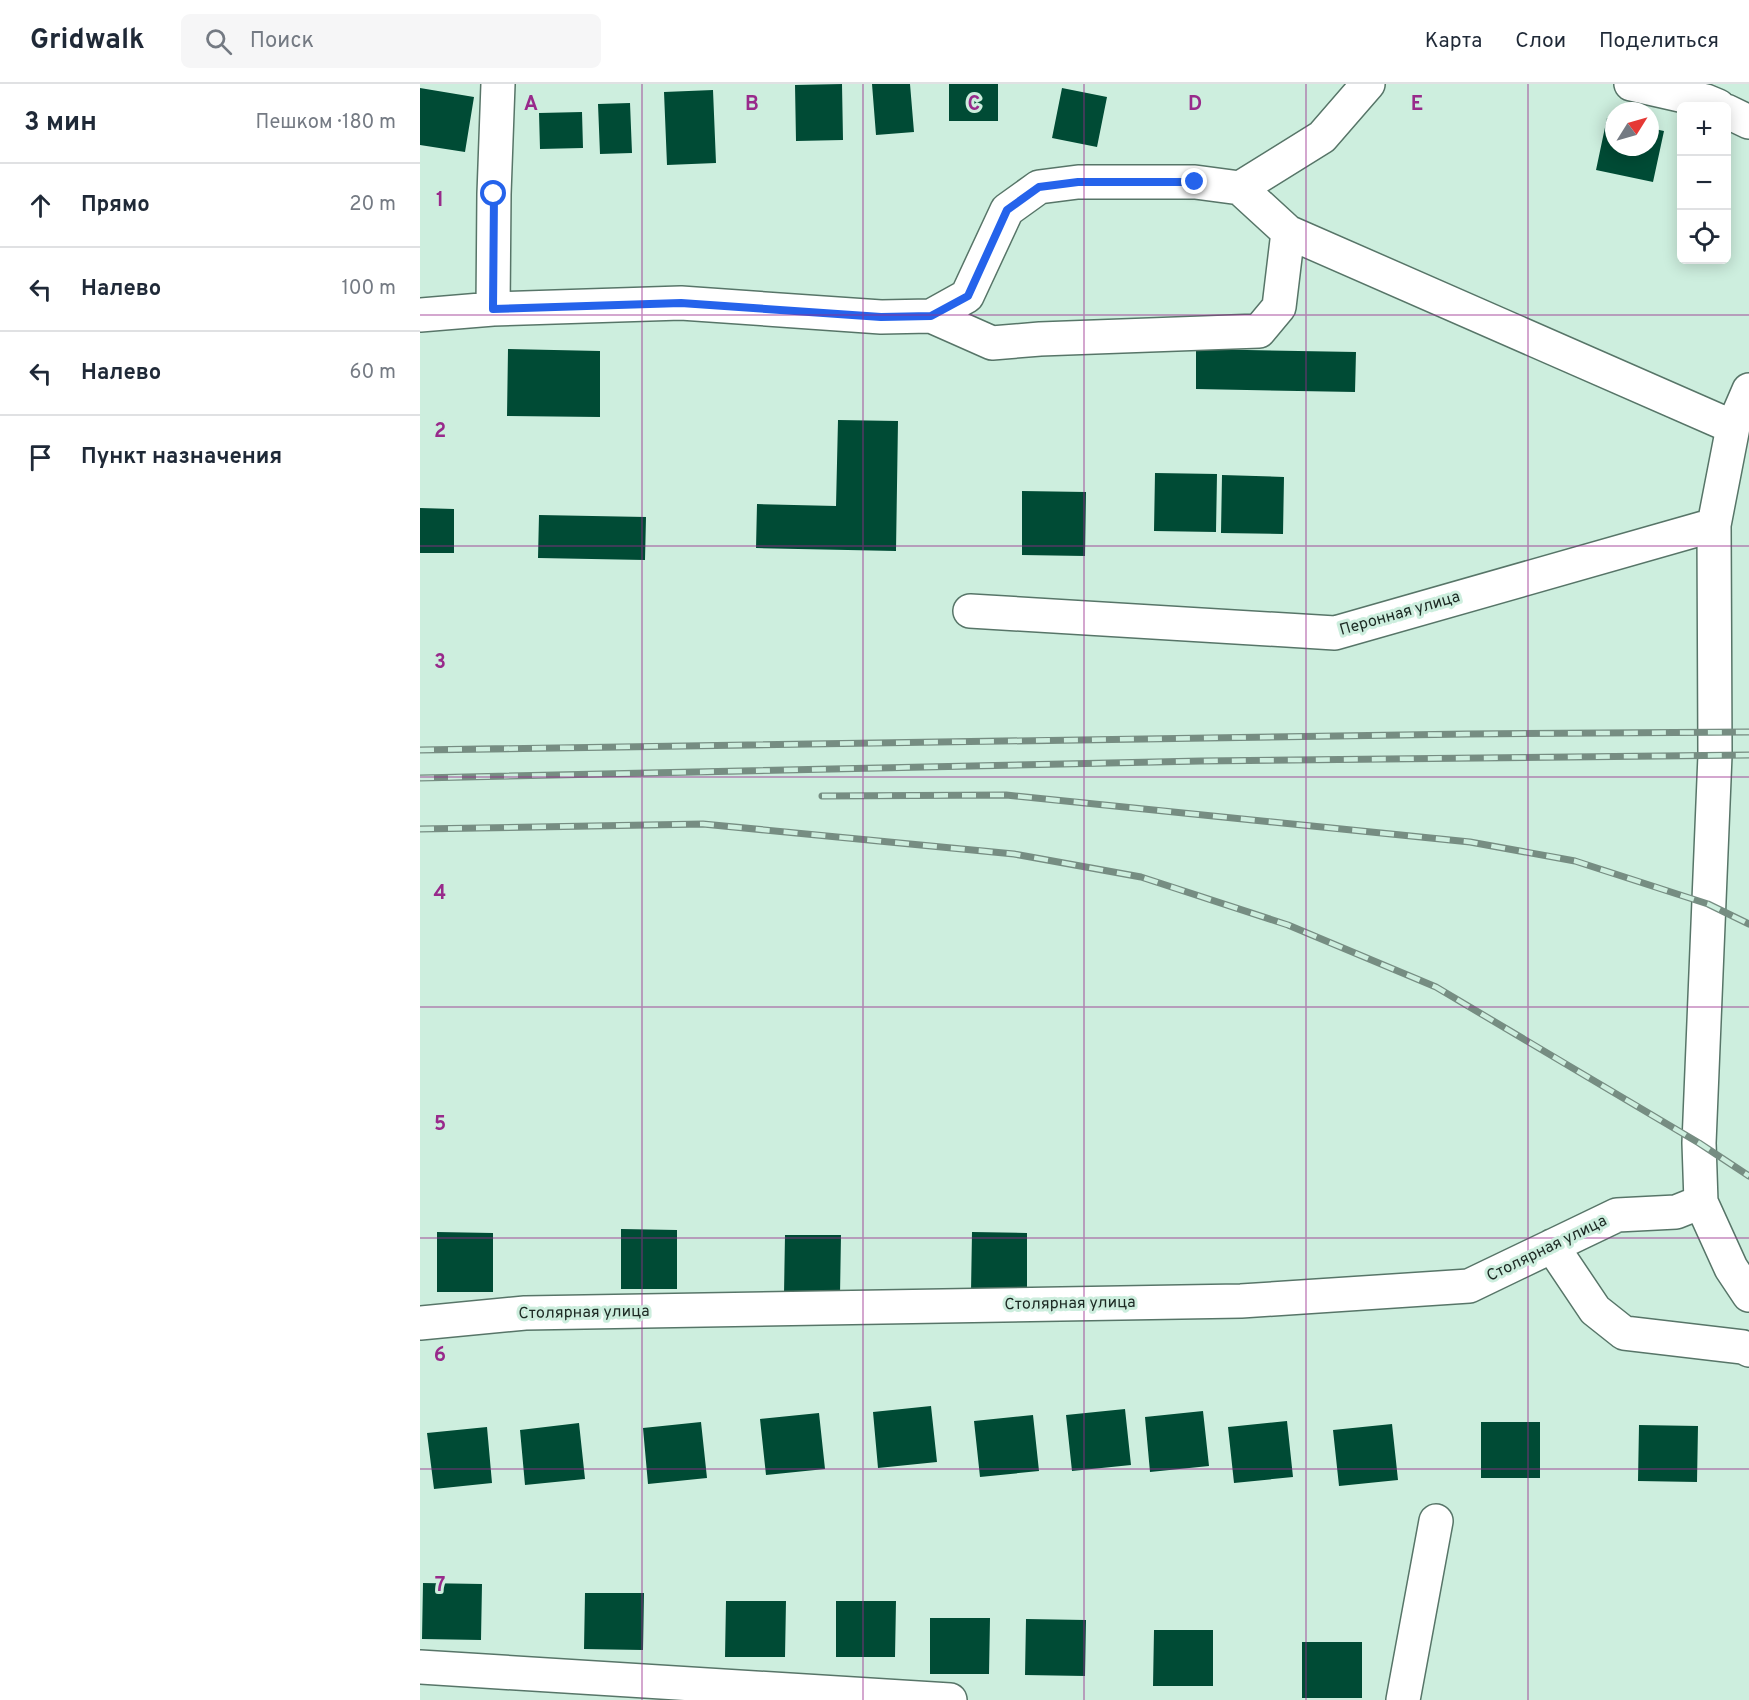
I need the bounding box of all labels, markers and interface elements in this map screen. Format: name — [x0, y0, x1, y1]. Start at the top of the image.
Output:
search box — [181, 14, 601, 68]
text: Gridwalk — [30, 23, 145, 59]
icon: search — [202, 25, 235, 58]
text: Поиск — [250, 28, 314, 55]
text: Карта — [1425, 28, 1482, 55]
text: Слои — [1515, 28, 1566, 55]
text: Поделиться — [1599, 28, 1719, 55]
text: A — [524, 92, 538, 118]
text: B — [745, 92, 759, 118]
text: C — [968, 92, 980, 118]
text: D — [1188, 92, 1202, 118]
text: E — [1411, 92, 1423, 118]
north arrow — [1605, 102, 1659, 156]
map controls — [1677, 102, 1731, 264]
button: + — [1677, 102, 1731, 156]
text: 3 мин — [24, 107, 97, 140]
text: Пешком · 180 m — [256, 110, 396, 136]
button: − — [1677, 156, 1731, 210]
route end — [1181, 168, 1207, 194]
route start — [480, 180, 506, 206]
text: 1 — [436, 188, 444, 214]
icon: ahead — [24, 189, 57, 222]
text: Прямо — [81, 192, 150, 219]
text: 20 m — [349, 192, 396, 218]
button: locate — [1677, 210, 1731, 264]
icon: left — [24, 273, 57, 306]
text: Налево — [81, 276, 161, 303]
text: 100 m — [341, 276, 396, 302]
icon: left — [24, 357, 57, 390]
text: Налево — [81, 360, 161, 387]
text: 60 m — [350, 360, 396, 386]
text: 2 — [434, 419, 446, 445]
icon: arrive — [24, 441, 57, 474]
text: Пункт назначения — [81, 444, 282, 471]
street label: Перонная улица — [1338, 587, 1462, 641]
text: 3 — [434, 650, 446, 676]
text: 4 — [434, 881, 446, 907]
text: 5 — [434, 1112, 446, 1138]
street label: Столярная улица — [1484, 1211, 1610, 1287]
street label: Столярная улица — [1004, 1293, 1136, 1315]
street label: Столярная улица — [518, 1302, 650, 1324]
text: 6 — [434, 1343, 446, 1369]
text: 7 — [435, 1573, 445, 1599]

